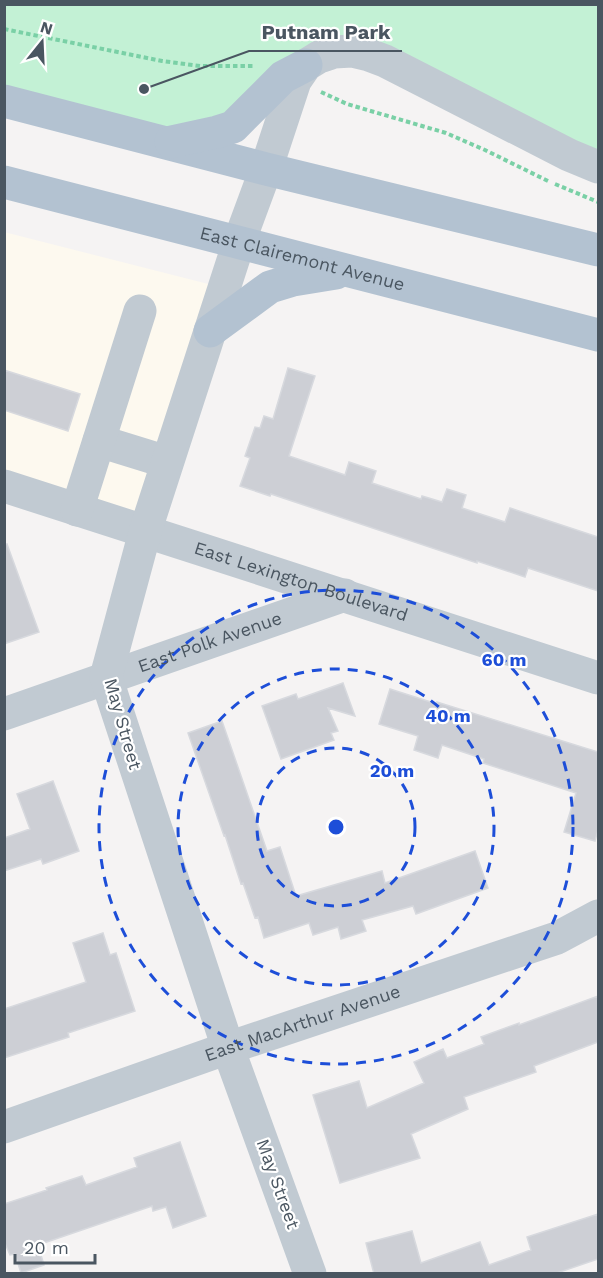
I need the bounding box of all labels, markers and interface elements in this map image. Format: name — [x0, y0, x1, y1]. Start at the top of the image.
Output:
north arrow — [12, 12, 72, 72]
callout: Putnam Park — [249, 13, 402, 51]
text: N — [38, 17, 55, 39]
text: Putnam Park — [262, 20, 391, 44]
street label: East Clairemont Avenue — [198, 222, 407, 295]
street label: East Lexington Boulevard — [192, 537, 411, 625]
street label: East Polk Avenue — [135, 607, 284, 676]
text: 60 m — [482, 649, 526, 670]
street label: May Street — [100, 676, 147, 772]
text: 40 m — [425, 705, 471, 726]
text: 20 m — [370, 760, 414, 781]
centre of rings — [326, 817, 346, 837]
street label: East MacArthur Avenue — [202, 980, 403, 1065]
street label: May Street — [253, 1136, 305, 1232]
scale bar — [15, 1227, 94, 1265]
text: 20 m — [24, 1237, 69, 1258]

